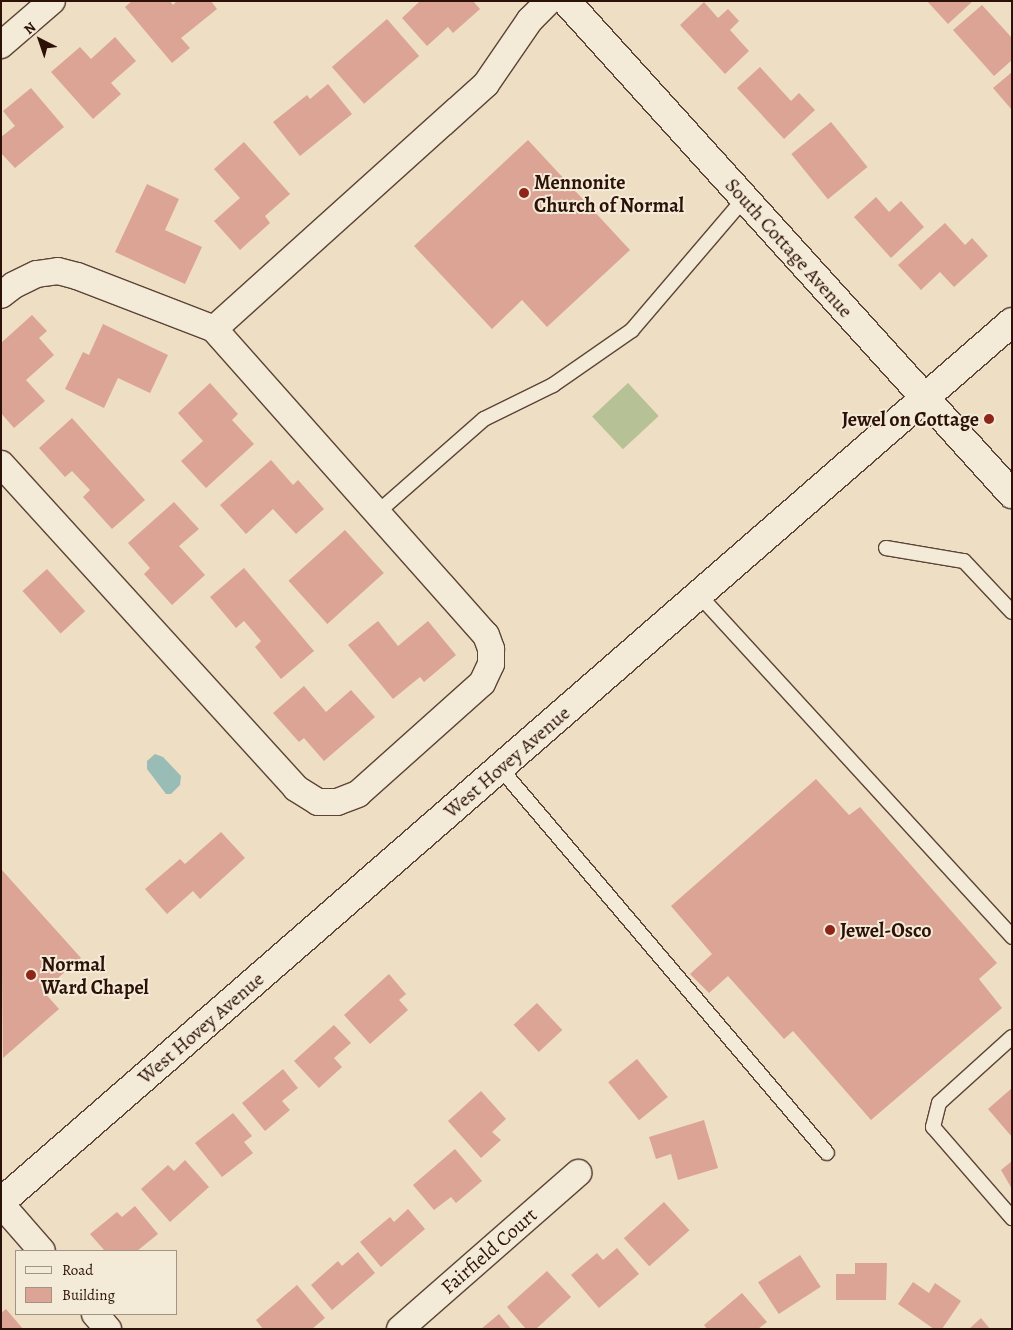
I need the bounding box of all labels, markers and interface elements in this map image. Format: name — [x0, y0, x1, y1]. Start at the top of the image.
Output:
north arrow — [15, 15, 65, 65]
text: N — [20, 18, 40, 39]
place label: Mennonite Church of Normal — [534, 170, 684, 217]
street label: South Cottage Avenue — [720, 173, 858, 323]
marker: Mennonite Church of Normal — [518, 187, 530, 199]
place label: Jewel on Cottage — [842, 407, 979, 431]
marker: Jewel on Cottage — [983, 413, 995, 425]
street label: West Hovey Avenue — [439, 701, 575, 823]
place label: Jewel-Osco — [840, 918, 932, 942]
marker: Jewel-Osco — [824, 924, 836, 936]
place label: Normal Ward Chapel — [41, 952, 149, 999]
street label: West Hovey Avenue — [133, 967, 269, 1089]
marker: Normal Ward Chapel — [25, 969, 37, 981]
street label: Fairfield Court — [436, 1203, 542, 1299]
legend — [15, 1250, 178, 1315]
text: Road — [62, 1260, 93, 1280]
text: Building — [62, 1285, 115, 1305]

